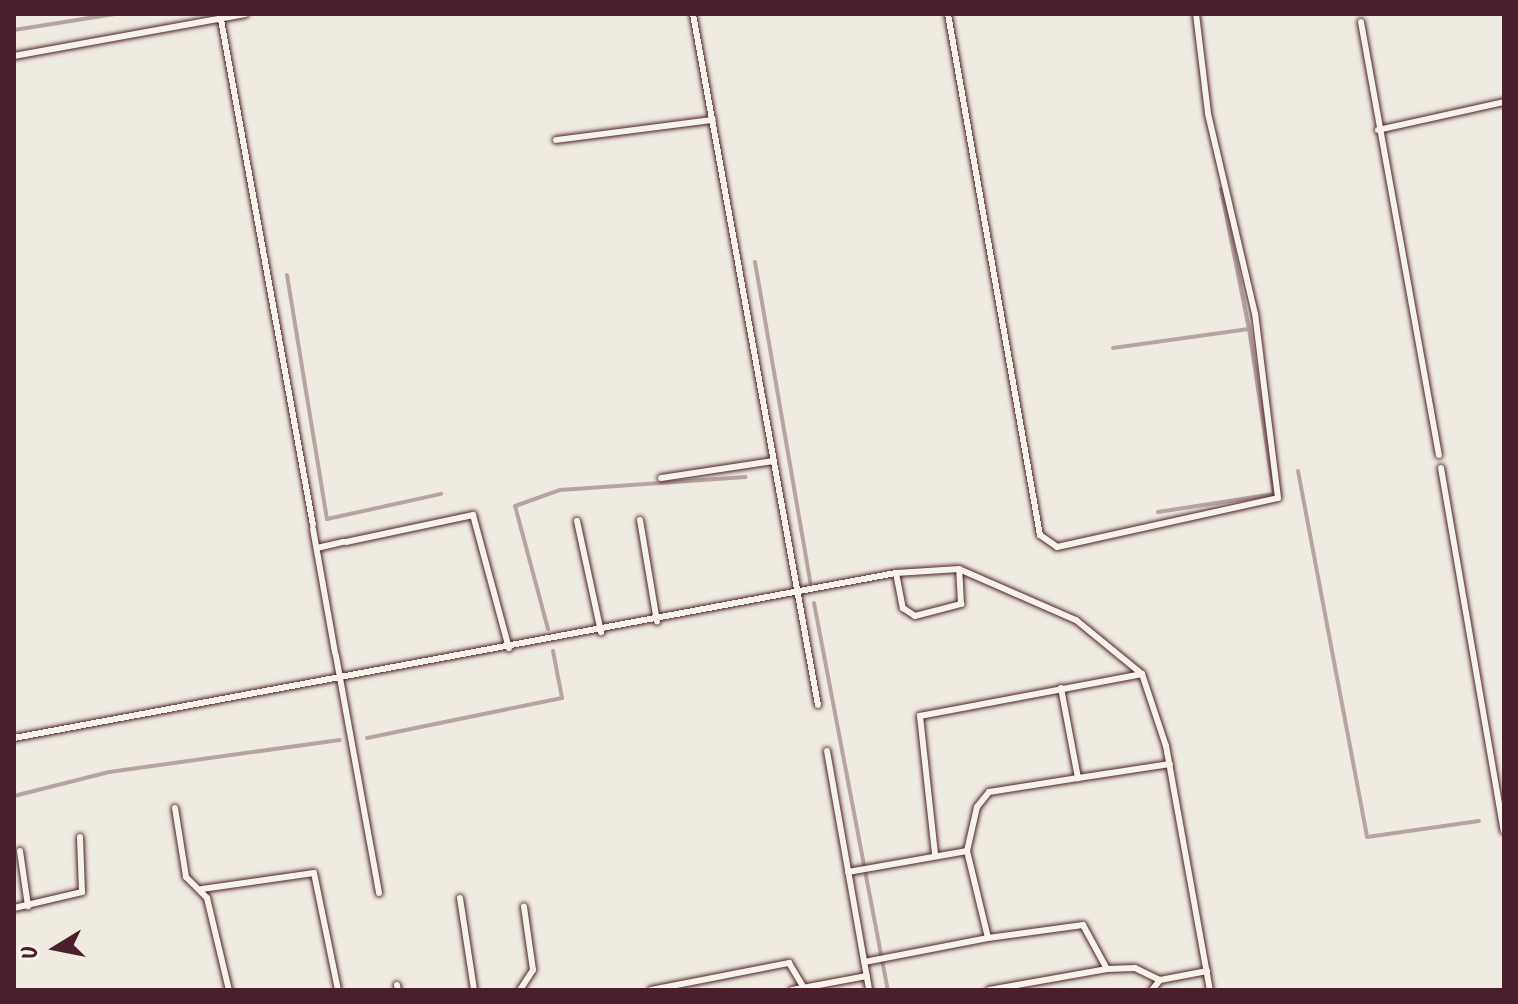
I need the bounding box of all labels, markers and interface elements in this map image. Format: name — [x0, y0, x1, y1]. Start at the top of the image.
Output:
north arrow — [16, 908, 96, 988]
text: U — [14, 943, 50, 962]

